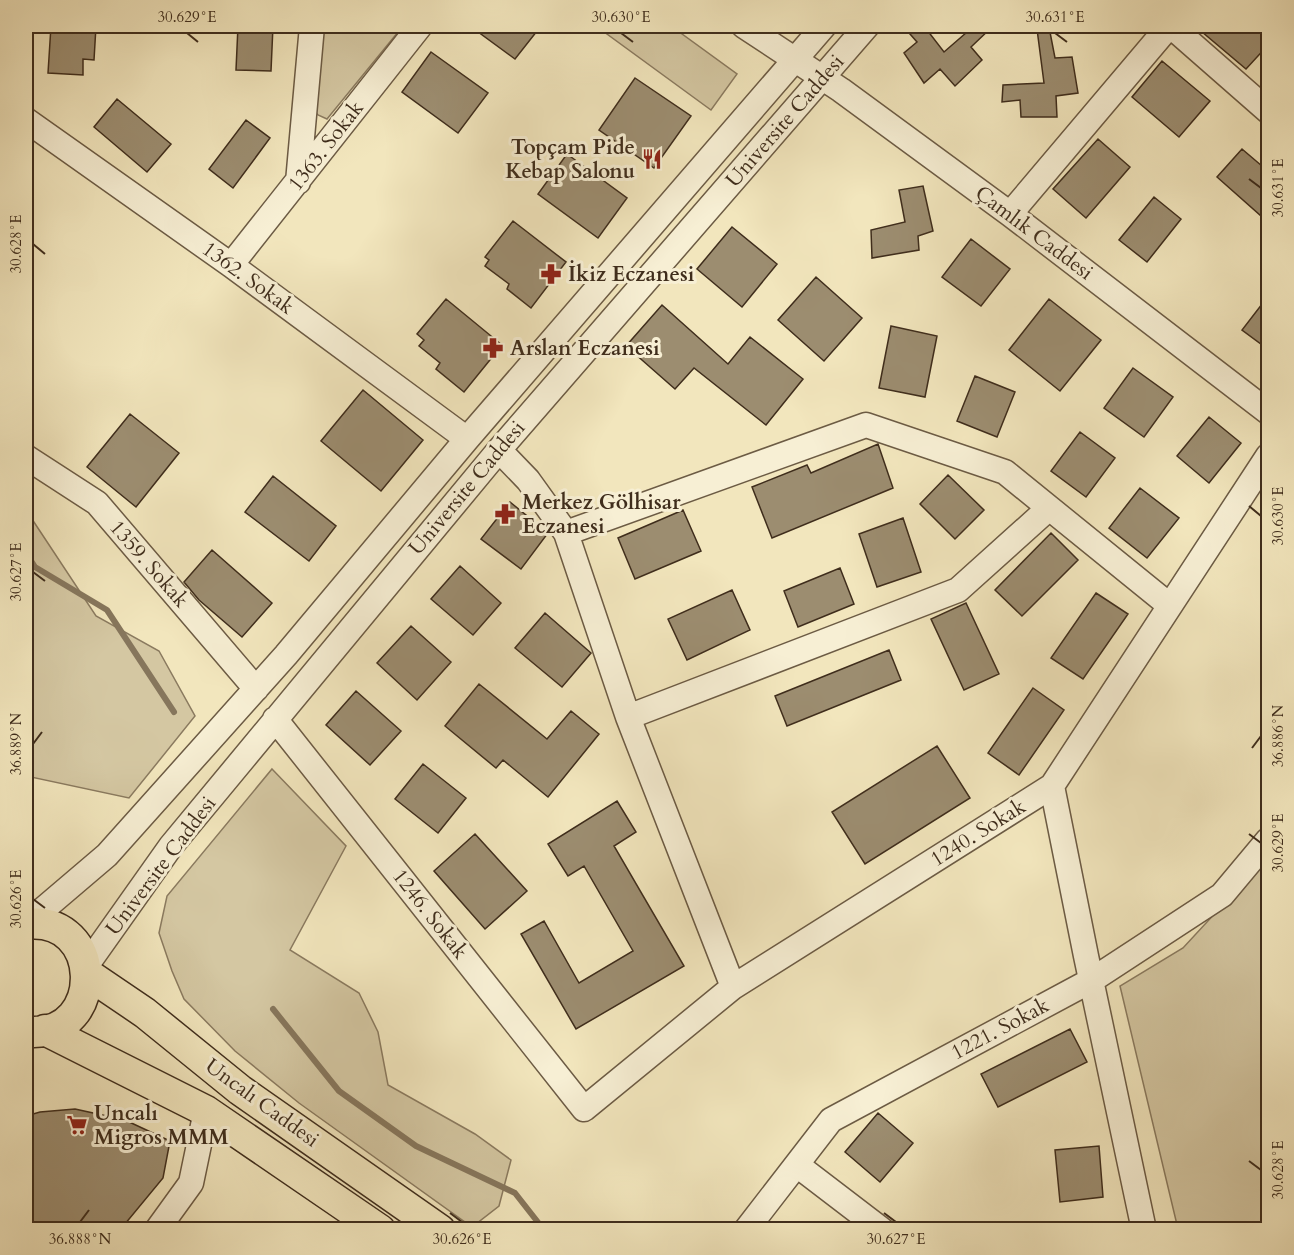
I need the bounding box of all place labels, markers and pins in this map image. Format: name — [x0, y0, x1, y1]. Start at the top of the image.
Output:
place label: Topçam Pide Kebap Salonu — [505, 133, 635, 186]
restaurant icon: Topçam Pide Kebap Salonu — [640, 147, 664, 171]
place label: İkiz Eczanesi — [568, 260, 695, 289]
pharmacy icon: İkiz Eczanesi — [539, 262, 563, 286]
place label: Arslan Eczanesi — [510, 334, 660, 363]
pharmacy icon: Arslan Eczanesi — [481, 336, 505, 360]
place label: Merkez Gölhisar Eczanesi — [522, 488, 681, 541]
pharmacy icon: Merkez Gölhisar Eczanesi — [493, 502, 517, 526]
place label: Uncalı Migros MMM — [94, 1099, 229, 1152]
supermarket icon: Uncalı Migros MMM — [65, 1113, 89, 1137]

